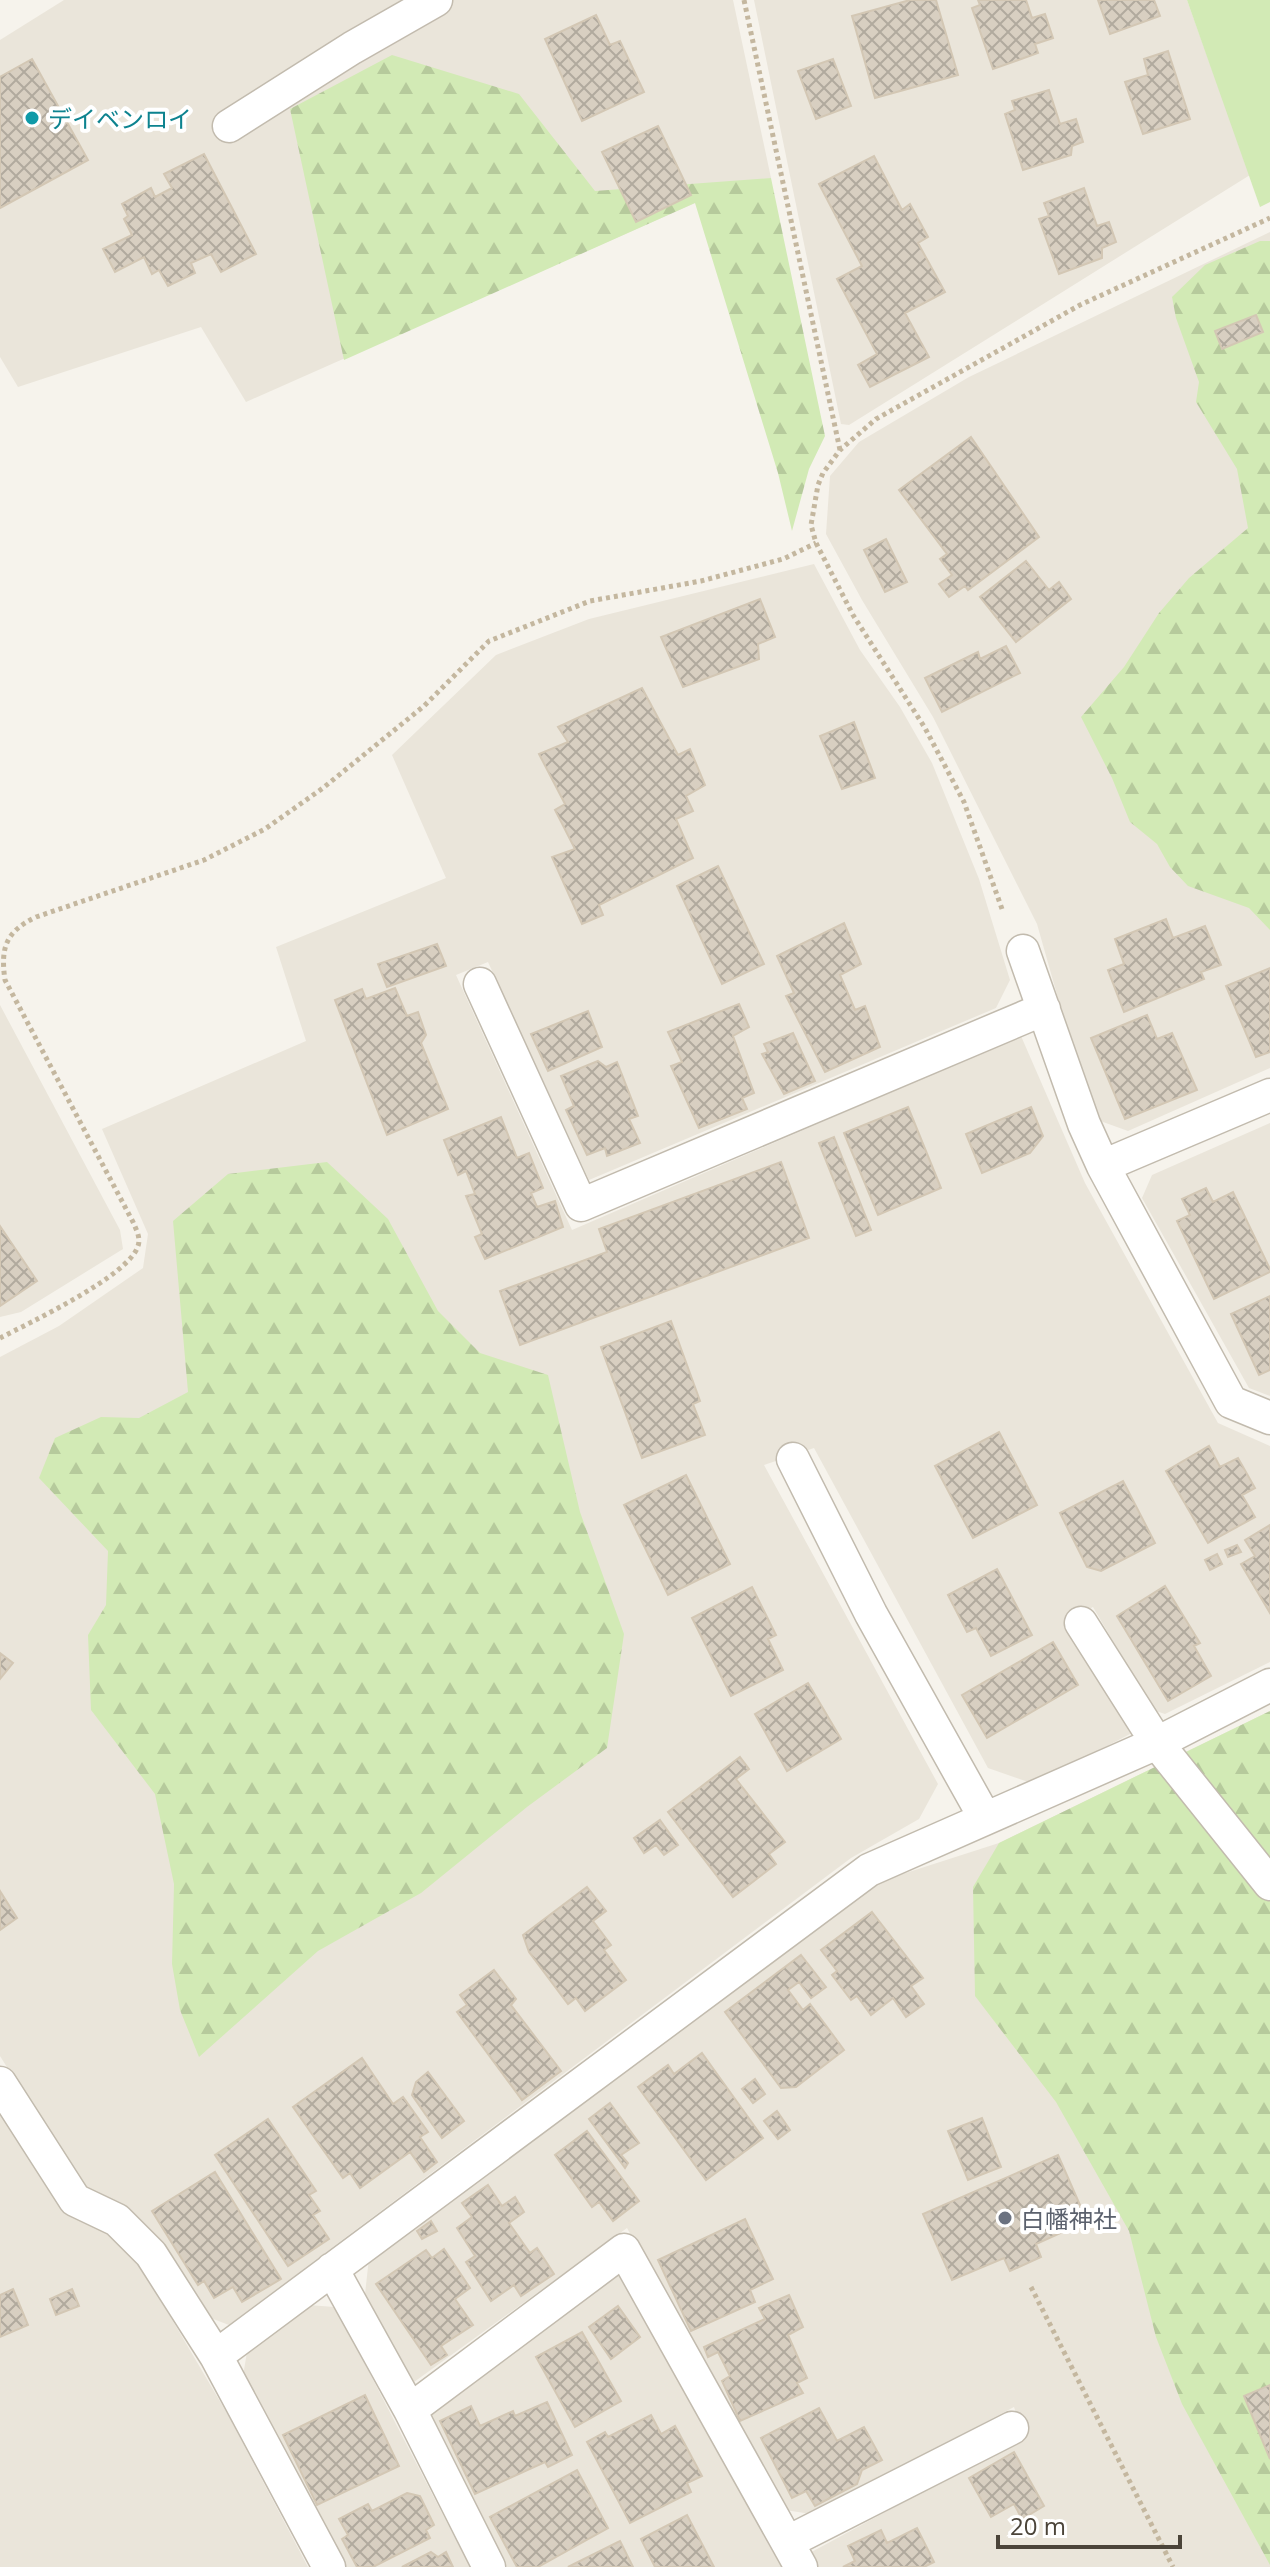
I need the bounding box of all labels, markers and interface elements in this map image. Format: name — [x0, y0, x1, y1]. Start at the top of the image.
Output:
place label: デイベンロイ — [48, 102, 192, 135]
marker: デイベンロイ — [23, 109, 41, 127]
place label: 白幡神社 — [1021, 2202, 1117, 2235]
marker: 白幡神社 — [996, 2209, 1014, 2227]
scale bar — [998, 2499, 1180, 2549]
text: 20 m — [1010, 2509, 1066, 2542]

